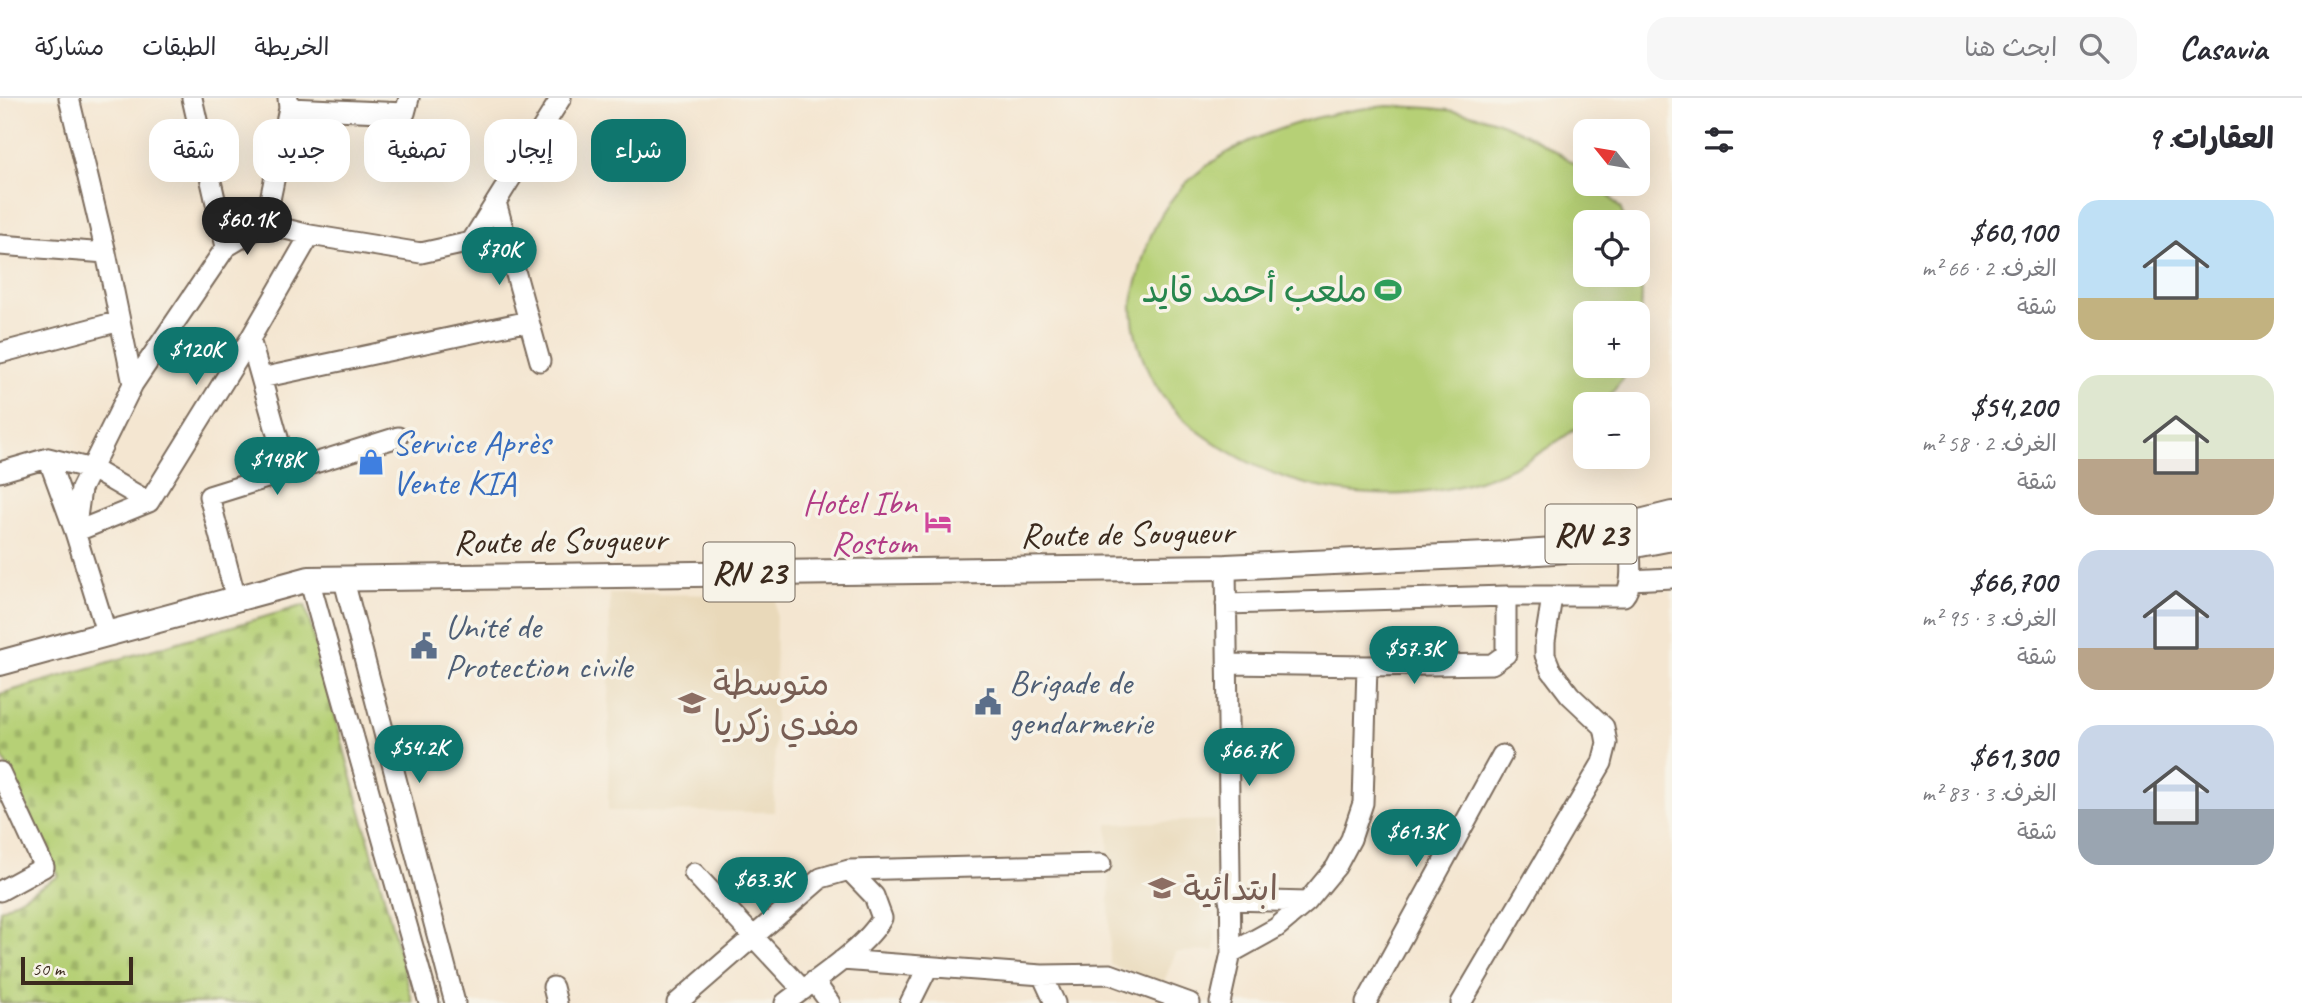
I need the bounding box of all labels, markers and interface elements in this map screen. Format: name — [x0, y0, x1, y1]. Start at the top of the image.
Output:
search box — [1647, 17, 2137, 80]
text: Casavia — [2179, 27, 2267, 69]
icon: search — [2075, 29, 2113, 67]
text: ابحث هنا — [1964, 31, 2057, 64]
text: مشاركة — [35, 32, 104, 62]
text: الطبقات — [142, 32, 217, 62]
text: الخريطة — [255, 32, 329, 62]
chip: شقة — [149, 119, 239, 182]
chip: جديد — [253, 119, 350, 182]
chip: تصفية — [364, 119, 470, 182]
chip: إيجار — [484, 119, 577, 182]
chip: شراء — [591, 119, 686, 182]
north arrow — [1573, 119, 1650, 196]
map controls — [1573, 119, 1650, 469]
text: العقارات: 9 — [2147, 119, 2274, 157]
icon: filters — [1700, 121, 1738, 159]
pin: $60.1K — [190, 198, 304, 257]
text: $60.1K — [218, 205, 276, 234]
button: locate — [1573, 210, 1650, 287]
text: $60,100 — [1969, 213, 2057, 251]
pin: $70K — [458, 228, 540, 287]
icon: home — [2134, 228, 2218, 312]
text: $70K — [478, 235, 520, 264]
text: الغرف: 2 · 66 m² — [1922, 254, 2057, 283]
place label: ملعب أحمد قايد — [1142, 268, 1367, 313]
sports icon: ملعب أحمد قايد — [1373, 275, 1403, 305]
text: شقة — [2017, 292, 2057, 321]
button: + — [1573, 301, 1650, 378]
pin: $120K — [147, 328, 245, 387]
text: $120K — [169, 335, 223, 364]
text: $54,200 — [1971, 388, 2057, 426]
button: − — [1573, 392, 1650, 469]
icon: home — [2134, 403, 2218, 487]
place label: Service Après Vente KIA — [392, 420, 553, 505]
text: الغرف: 2 · 58 m² — [1922, 429, 2057, 458]
pin: $148K — [228, 438, 326, 497]
text: $148K — [250, 445, 304, 474]
shop icon: Service Après Vente KIA — [356, 447, 386, 477]
text: شقة — [2017, 467, 2057, 496]
place label: Hotel Ibn Rostom — [803, 480, 918, 565]
road number: RN 23 — [1546, 504, 1636, 564]
hotel icon: Hotel Ibn Rostom — [923, 507, 953, 537]
street label: Route de Sougueur — [1020, 509, 1237, 558]
street label: Route de Sougueur — [453, 516, 670, 565]
road number: RN 23 — [704, 542, 794, 601]
text: $66,700 — [1969, 563, 2057, 601]
icon: home — [2134, 578, 2218, 662]
place label: Unité de Protection civile — [445, 604, 635, 689]
text: الغرف: 3 · 95 m² — [1922, 604, 2057, 633]
pin: $57.3K — [1357, 626, 1471, 686]
public building icon: Unité de Protection civile — [409, 631, 439, 661]
text: $57.3K — [1385, 634, 1443, 663]
text: شقة — [2017, 642, 2057, 671]
place label: Brigade de gendarmerie — [1009, 660, 1155, 745]
place label: متوسطة مفدي زكريا — [713, 661, 860, 748]
public building icon: Brigade de gendarmerie — [973, 687, 1003, 717]
school or university icon: متوسطة مفدي زكريا — [677, 688, 707, 718]
pin: $54.2K — [362, 726, 476, 785]
pin: $66.7K — [1192, 728, 1306, 788]
text: $54.2K — [390, 733, 448, 762]
text: $66.7K — [1220, 736, 1278, 765]
text: $61,300 — [1969, 738, 2057, 776]
icon: home — [2134, 753, 2218, 837]
text: الغرف: 3 · 83 m² — [1922, 779, 2057, 808]
pin: $61.3K — [1359, 810, 1473, 869]
text: $61.3K — [1387, 817, 1445, 846]
text: شقة — [2017, 817, 2057, 846]
pin: $63.3K — [706, 858, 820, 917]
text: $63.3K — [734, 865, 792, 894]
place label: ابتدائية — [1183, 866, 1278, 911]
school or university icon: ابتدائية — [1147, 873, 1177, 903]
scale bar — [21, 954, 133, 986]
text: 50 m — [32, 957, 64, 981]

